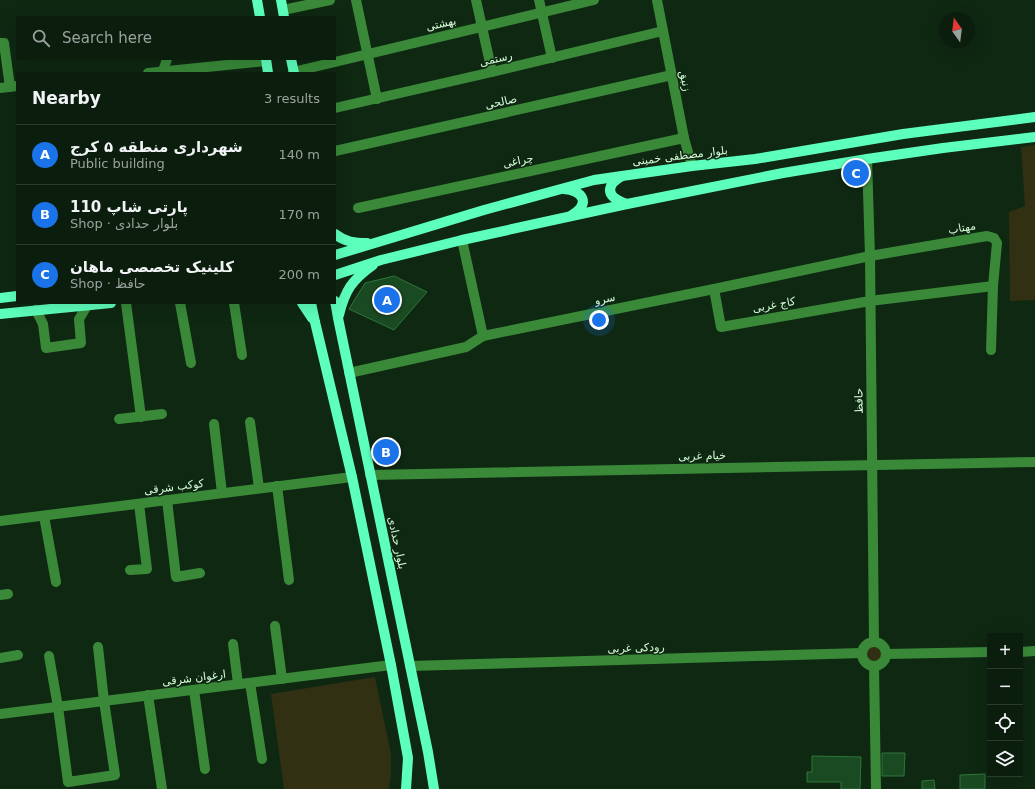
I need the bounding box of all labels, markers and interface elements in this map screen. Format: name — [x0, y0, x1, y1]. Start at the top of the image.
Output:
north arrow — [939, 12, 975, 48]
street label: بهشتی — [425, 14, 457, 34]
search box — [16, 16, 336, 60]
icon: search — [30, 27, 52, 49]
text: Search here — [62, 29, 152, 47]
street label: رستمی — [478, 49, 514, 69]
street label: زنبق — [676, 70, 693, 93]
text: Nearby — [32, 88, 101, 108]
text: 3 results — [264, 91, 320, 106]
street label: صالحی — [484, 92, 518, 112]
text: شهرداری منطقه ۵ کرج — [70, 138, 243, 156]
street label: بلوار مصطفی خمینی — [632, 144, 728, 168]
text: A — [40, 147, 50, 162]
text: 140 m — [278, 147, 320, 162]
street label: چراغی — [502, 151, 534, 171]
text: Public building — [70, 156, 165, 171]
pin: C — [843, 158, 869, 188]
text: پارتی شاپ 110 — [70, 198, 188, 216]
text: B — [40, 207, 50, 222]
text: 170 m — [278, 207, 320, 222]
text: Shop · بلوار حدادی — [70, 216, 178, 231]
street label: مهتاب — [947, 219, 977, 237]
text: کلینیک تخصصی ماهان — [70, 258, 234, 276]
text: C — [40, 267, 50, 282]
text: 200 m — [278, 267, 320, 282]
text: Shop · حافظ — [70, 276, 146, 291]
pin: A — [374, 285, 400, 315]
street label: سرو — [593, 291, 616, 308]
street label: کاج غربی — [752, 295, 797, 315]
your location — [589, 310, 609, 330]
street label: حافظ — [852, 388, 866, 414]
pin: B — [373, 437, 399, 467]
street label: خیام غربی — [678, 449, 726, 463]
street label: کوکب شرقی — [143, 477, 205, 497]
street label: بلوار حدادی — [385, 516, 409, 570]
map controls — [987, 633, 1023, 777]
button: + — [987, 633, 1023, 669]
street label: رودکی غربی — [607, 641, 665, 655]
street label: ارغوان شرقی — [161, 668, 227, 688]
button: − — [987, 669, 1023, 705]
button: locate — [987, 705, 1023, 741]
button: layers — [987, 741, 1023, 777]

